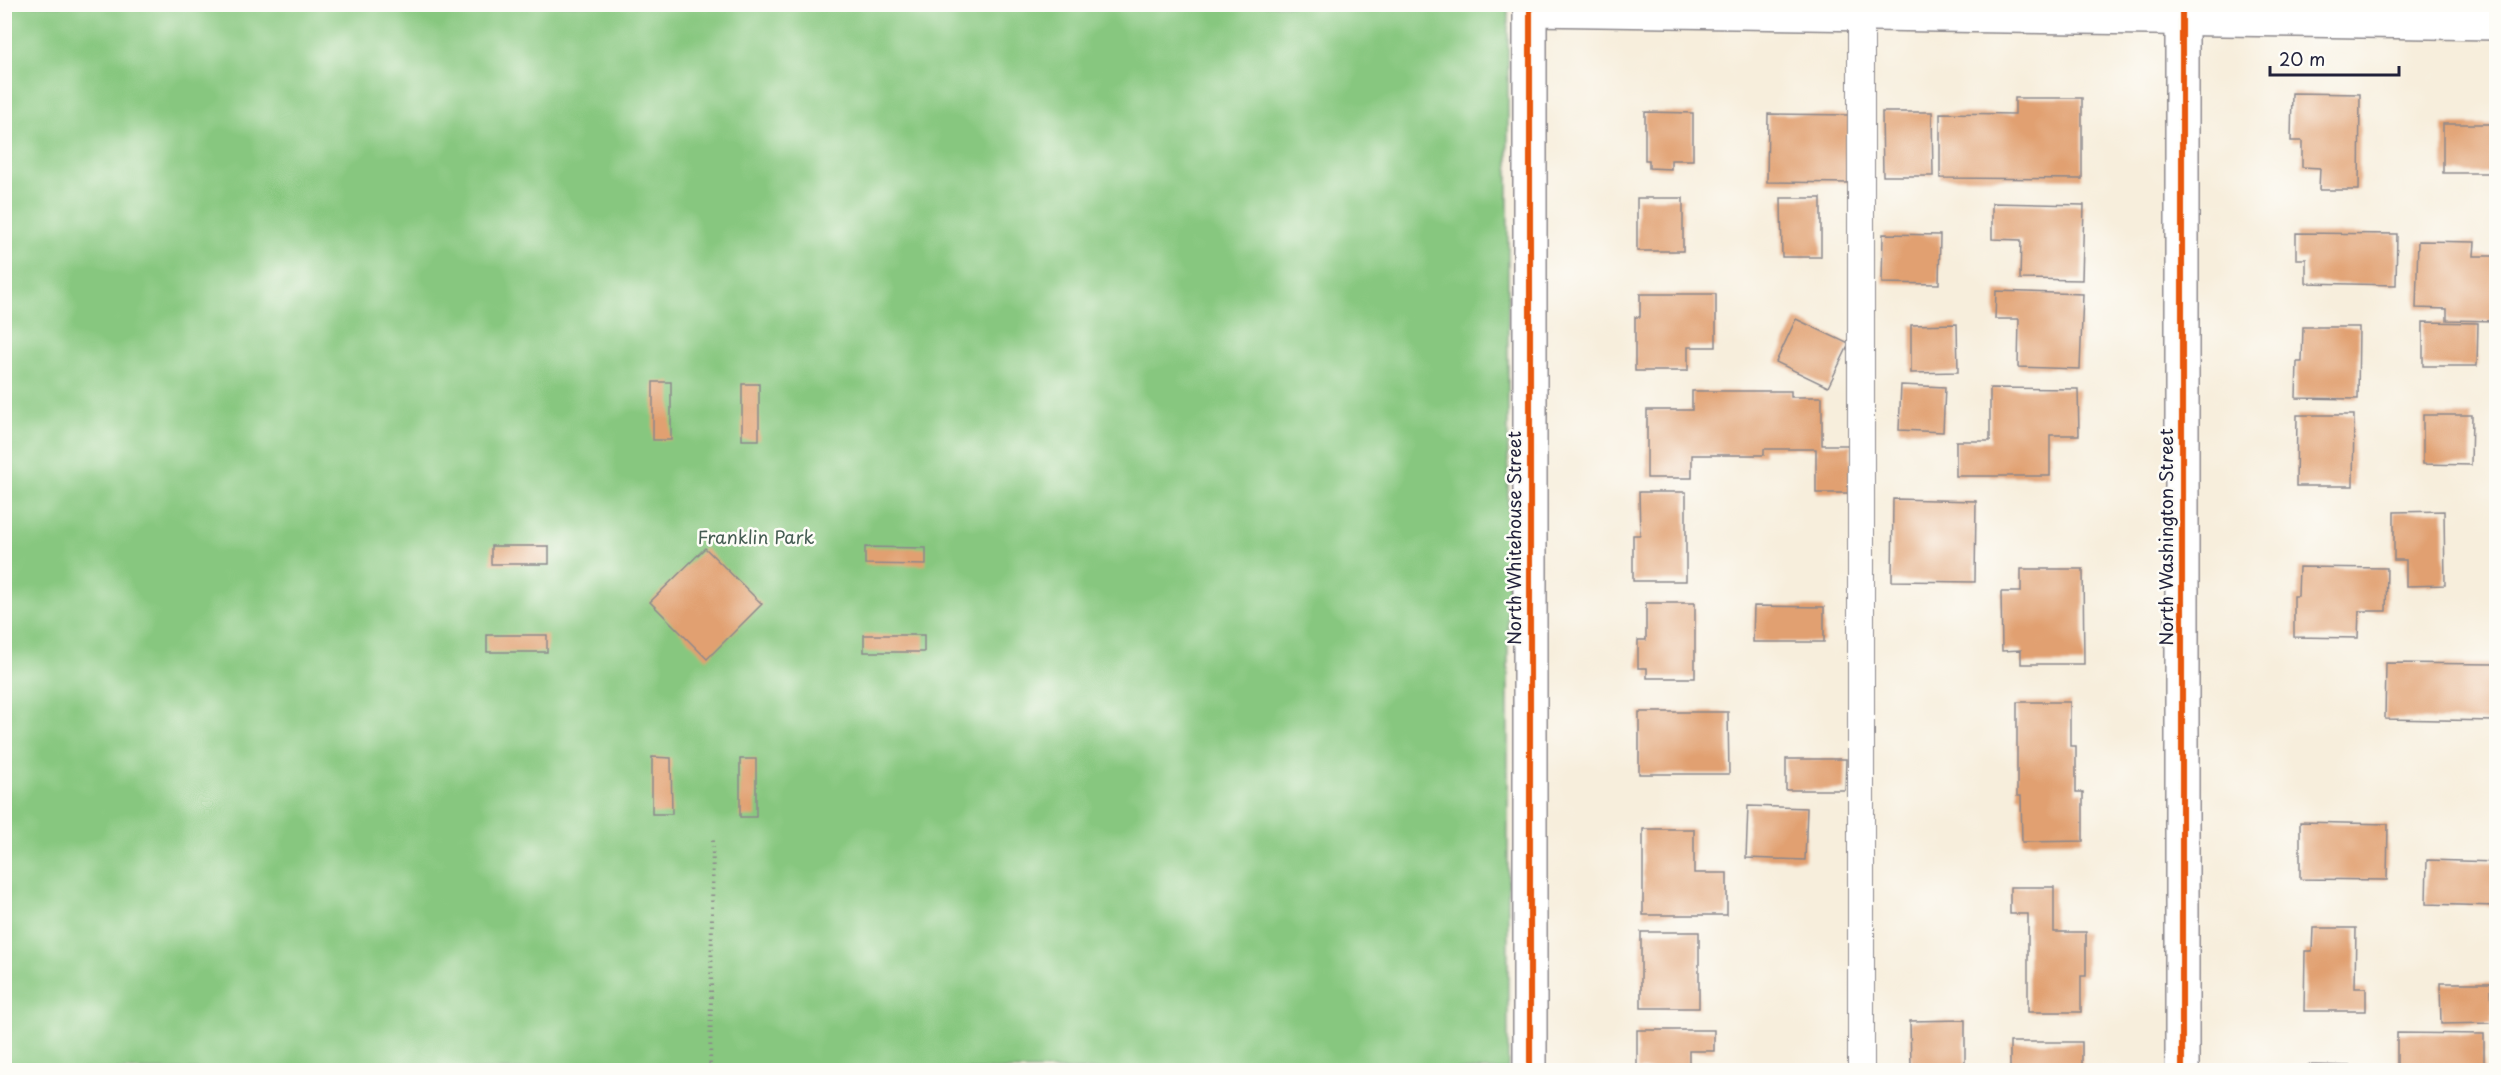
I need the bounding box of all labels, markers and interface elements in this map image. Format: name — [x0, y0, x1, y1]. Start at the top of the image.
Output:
scale bar — [2270, 39, 2399, 77]
text: 20 m — [2279, 45, 2325, 72]
street label: North Washington Street — [2152, 428, 2179, 646]
street label: North Whitehouse Street — [1500, 431, 1527, 645]
park label: Franklin Park — [697, 523, 815, 550]

